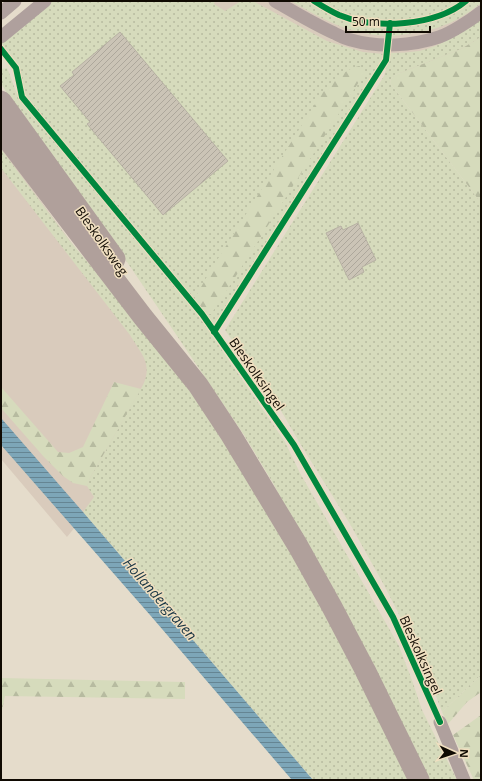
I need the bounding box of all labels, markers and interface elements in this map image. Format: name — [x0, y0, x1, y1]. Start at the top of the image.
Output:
scale bar — [346, 8, 430, 34]
text: 50 m — [352, 13, 380, 30]
street label: Bleskolksweg — [72, 203, 132, 279]
street label: Bleskolksingel — [225, 334, 289, 414]
water label: Hollandergraven — [119, 553, 201, 644]
street label: Bleskolksingel — [395, 612, 447, 698]
north arrow — [434, 733, 474, 773]
text: N — [457, 749, 472, 758]

